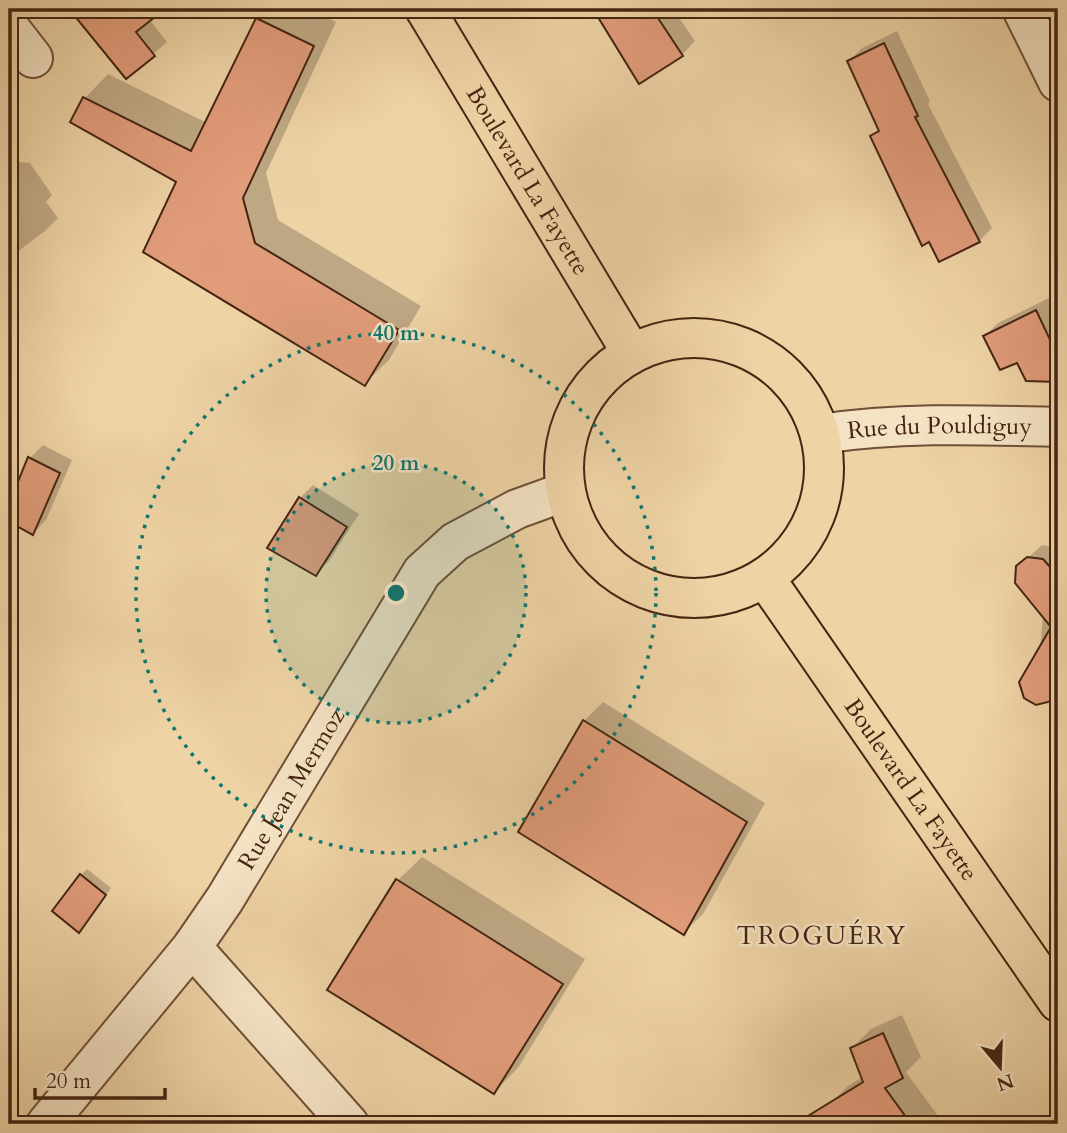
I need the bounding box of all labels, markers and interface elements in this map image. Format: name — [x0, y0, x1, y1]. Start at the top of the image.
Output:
street label: Boulevard La Fayette — [458, 80, 597, 281]
text: 40 m — [373, 319, 420, 348]
street label: Rue du Pouldiguy — [846, 409, 1033, 447]
text: 20 m — [373, 449, 420, 478]
centre of rings — [384, 581, 408, 605]
street label: Boulevard La Fayette — [836, 692, 985, 888]
street label: Rue Jean Mermoz — [230, 702, 353, 876]
district label: TROGUÉRY — [737, 918, 907, 953]
north arrow — [965, 1032, 1036, 1102]
scale bar — [35, 1056, 164, 1100]
text: 20 m — [46, 1067, 91, 1096]
text: N — [993, 1067, 1017, 1097]

